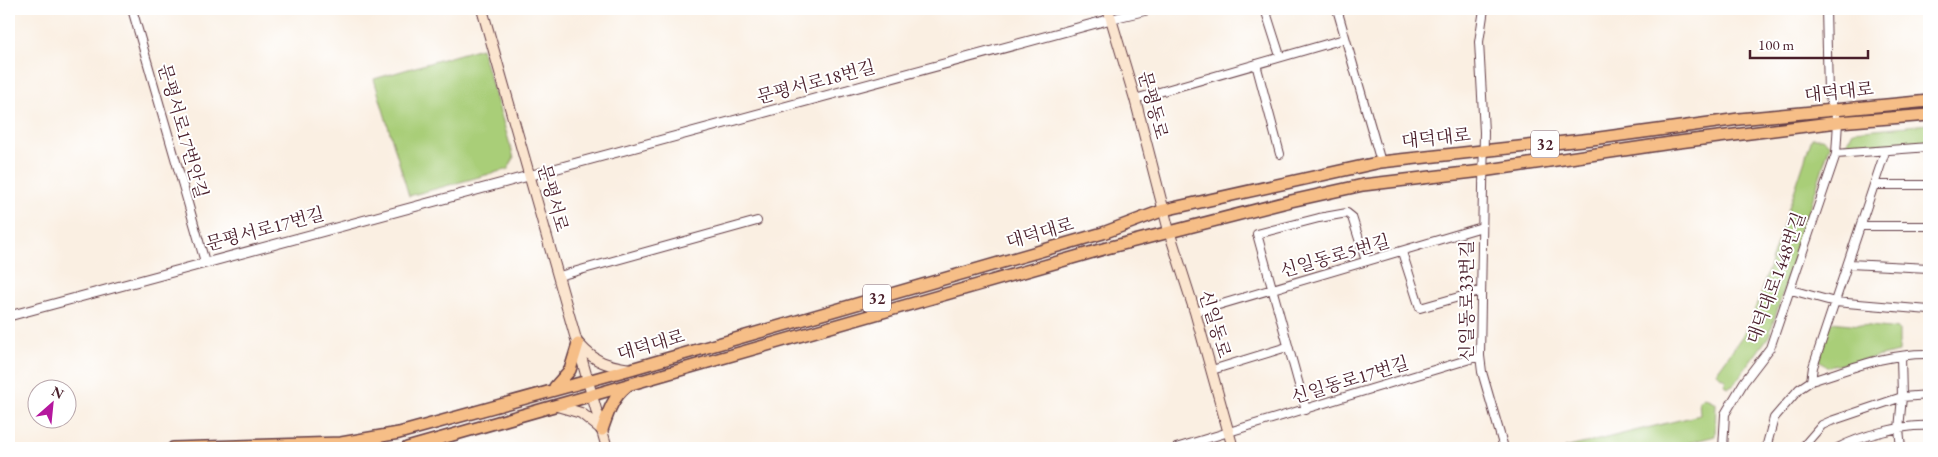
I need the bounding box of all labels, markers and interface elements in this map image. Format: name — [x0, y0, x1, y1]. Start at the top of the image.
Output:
scale bar — [1750, 28, 1868, 60]
text: 100 m — [1758, 35, 1795, 54]
street label: 문평서로18번길 — [754, 55, 878, 108]
street label: 문평서로17번안길 — [153, 61, 214, 201]
street label: 문평동로 — [1133, 68, 1174, 141]
street label: 대덕대로 — [1803, 76, 1875, 107]
street label: 대덕대로 — [1400, 122, 1472, 153]
road number: 32 — [1531, 130, 1559, 158]
street label: 문평서로 — [533, 161, 574, 234]
street label: 문평서로17번길 — [203, 202, 327, 255]
street label: 대덕대로1448번길 — [1741, 209, 1810, 347]
street label: 대덕대로 — [1003, 212, 1076, 253]
street label: 신일동로5번길 — [1277, 229, 1392, 282]
street label: 신일동로33번길 — [1455, 240, 1478, 362]
road number: 32 — [863, 284, 891, 312]
street label: 신일동로 — [1194, 287, 1237, 360]
street label: 대덕대로 — [614, 324, 687, 365]
street label: 신일동로17번길 — [1288, 351, 1411, 408]
north arrow — [28, 380, 78, 430]
text: N — [49, 382, 68, 403]

